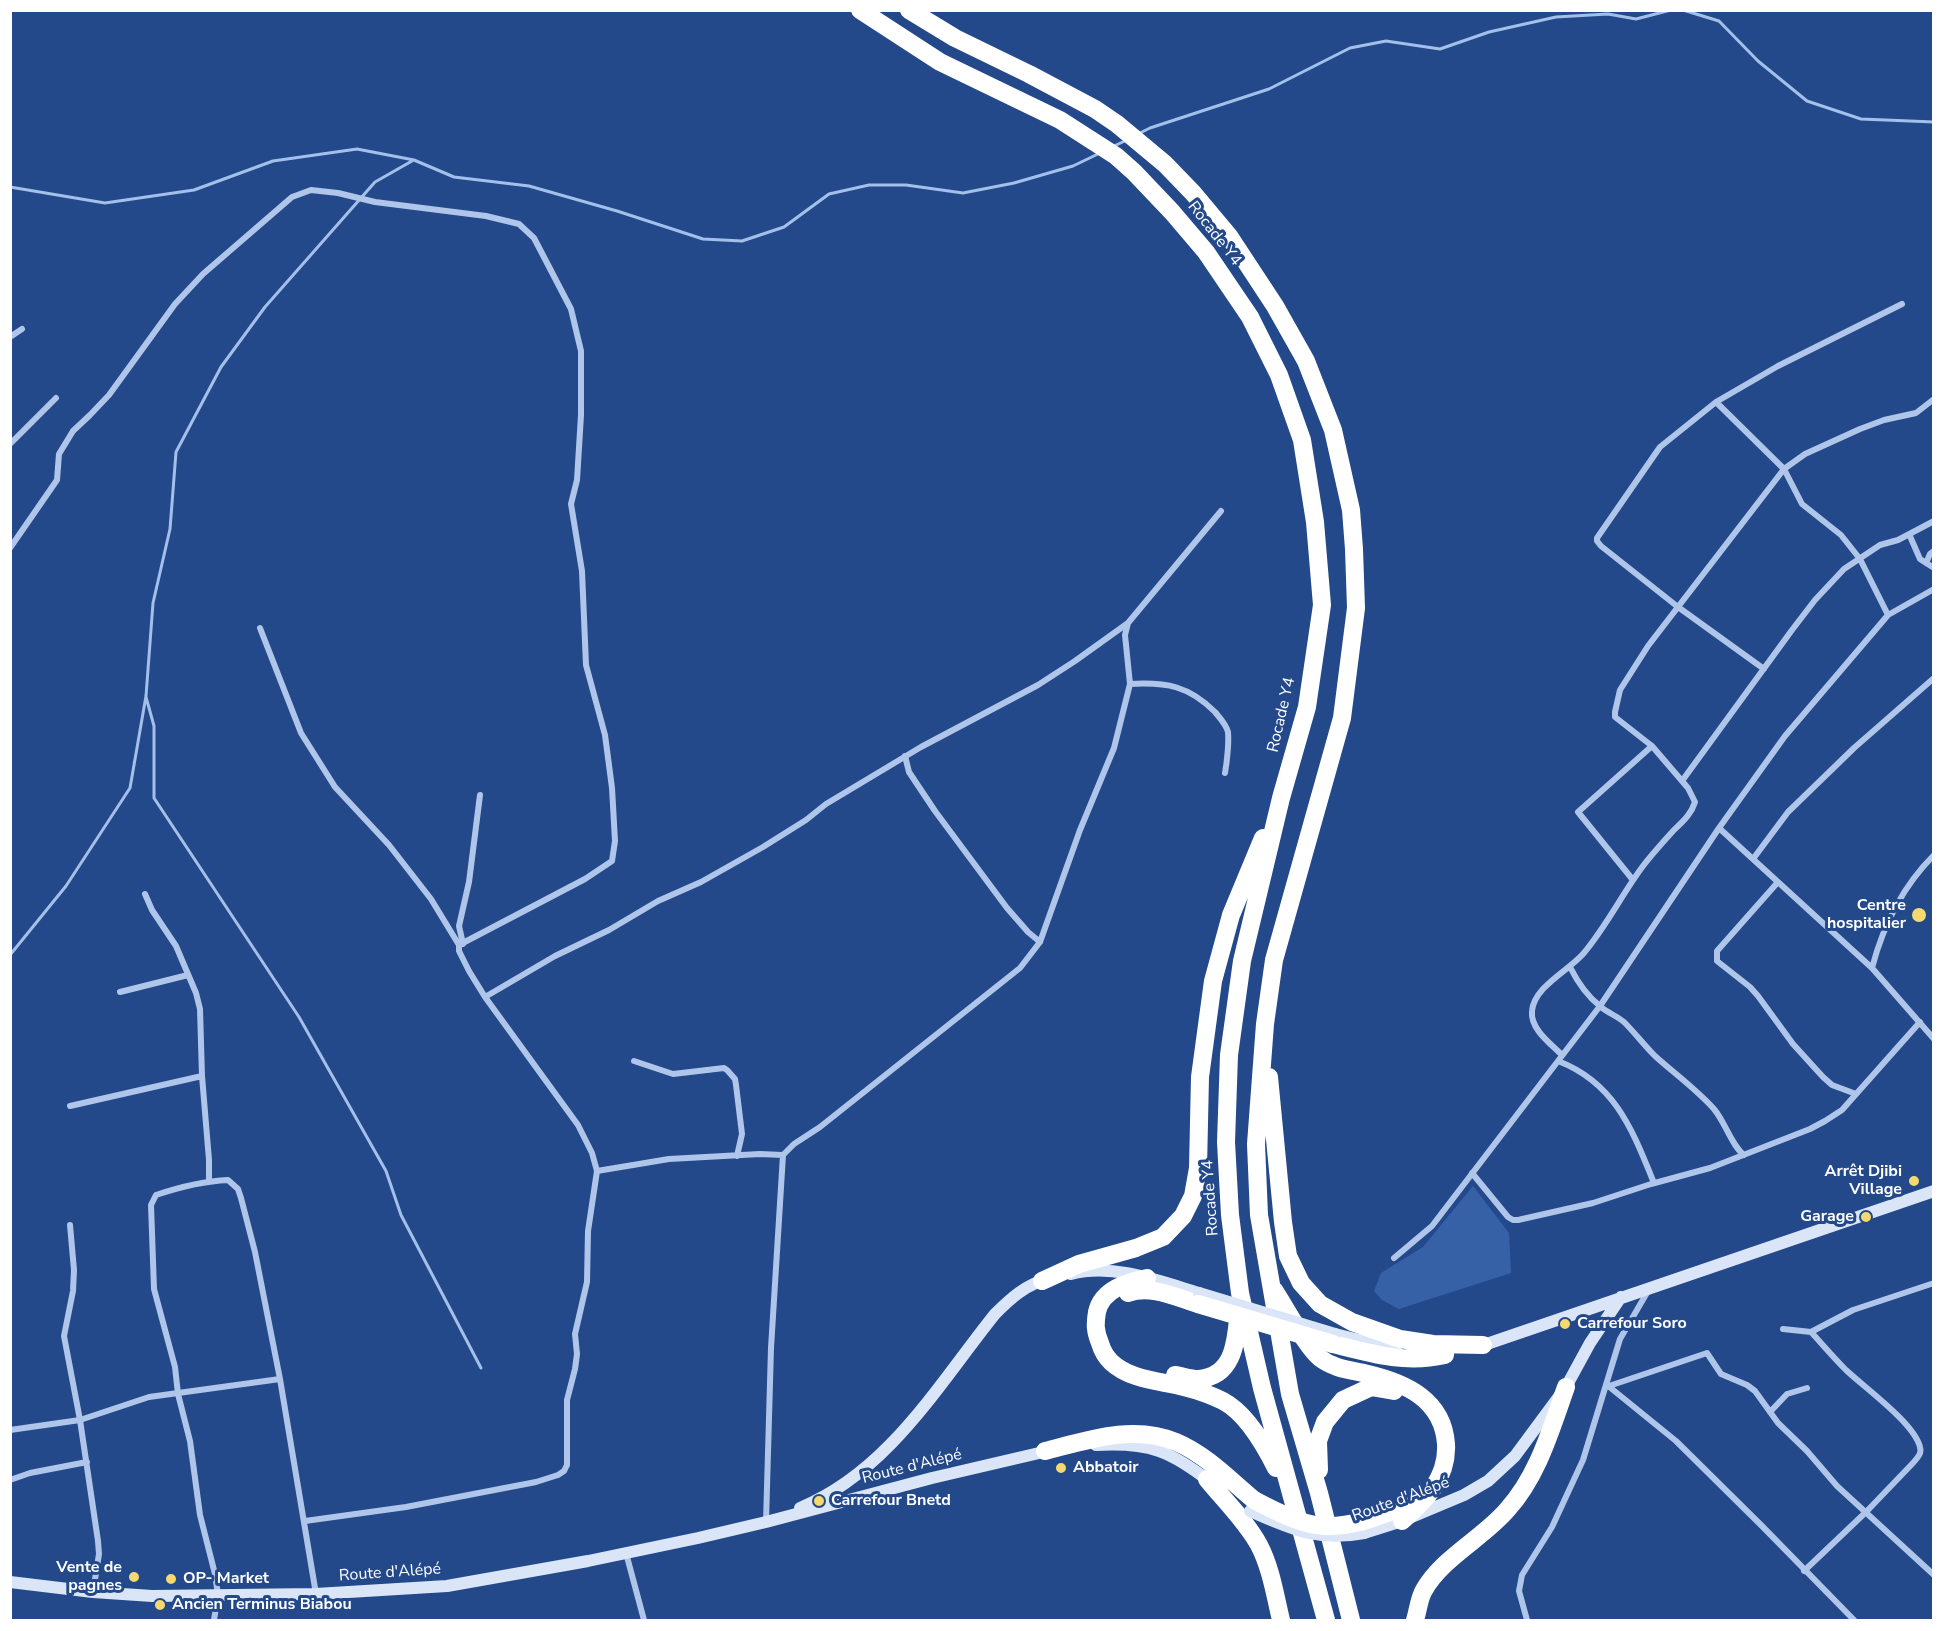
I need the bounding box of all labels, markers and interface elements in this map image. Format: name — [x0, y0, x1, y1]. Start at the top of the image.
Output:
street label: Rocade Y4 — [1183, 198, 1245, 270]
street label: Rocade Y4 — [1264, 676, 1300, 754]
place label: Centre hospitalier — [1827, 896, 1906, 934]
marker: Centre hospitalier — [1910, 906, 1928, 924]
street label: Rocade Y4 — [1199, 1159, 1223, 1237]
place label: Arrêt Djibi Village — [1824, 1162, 1902, 1200]
marker: Arrêt Djibi Village — [1907, 1174, 1921, 1188]
place label: Garage — [1800, 1207, 1854, 1227]
marker: Garage — [1859, 1210, 1873, 1224]
place label: Carrefour Soro — [1577, 1314, 1687, 1334]
marker: Carrefour Soro — [1558, 1317, 1572, 1331]
street label: Route d'Alépé — [860, 1445, 964, 1489]
place label: Abbatoir — [1073, 1458, 1138, 1478]
marker: Abbatoir — [1054, 1461, 1068, 1475]
street label: Route d'Alépé — [1350, 1474, 1452, 1526]
place label: Carrefour Bnetd — [831, 1491, 951, 1511]
marker: Carrefour Bnetd — [812, 1494, 826, 1508]
place label: Vente de pagnes — [56, 1558, 122, 1596]
street label: Route d'Alépé — [338, 1560, 442, 1586]
place label: OP- Market — [183, 1569, 269, 1589]
marker: Vente de pagnes — [127, 1570, 141, 1584]
marker: OP- Market — [164, 1572, 178, 1586]
place label: Ancien Terminus Biabou — [172, 1595, 352, 1615]
marker: Ancien Terminus Biabou — [153, 1598, 167, 1612]

